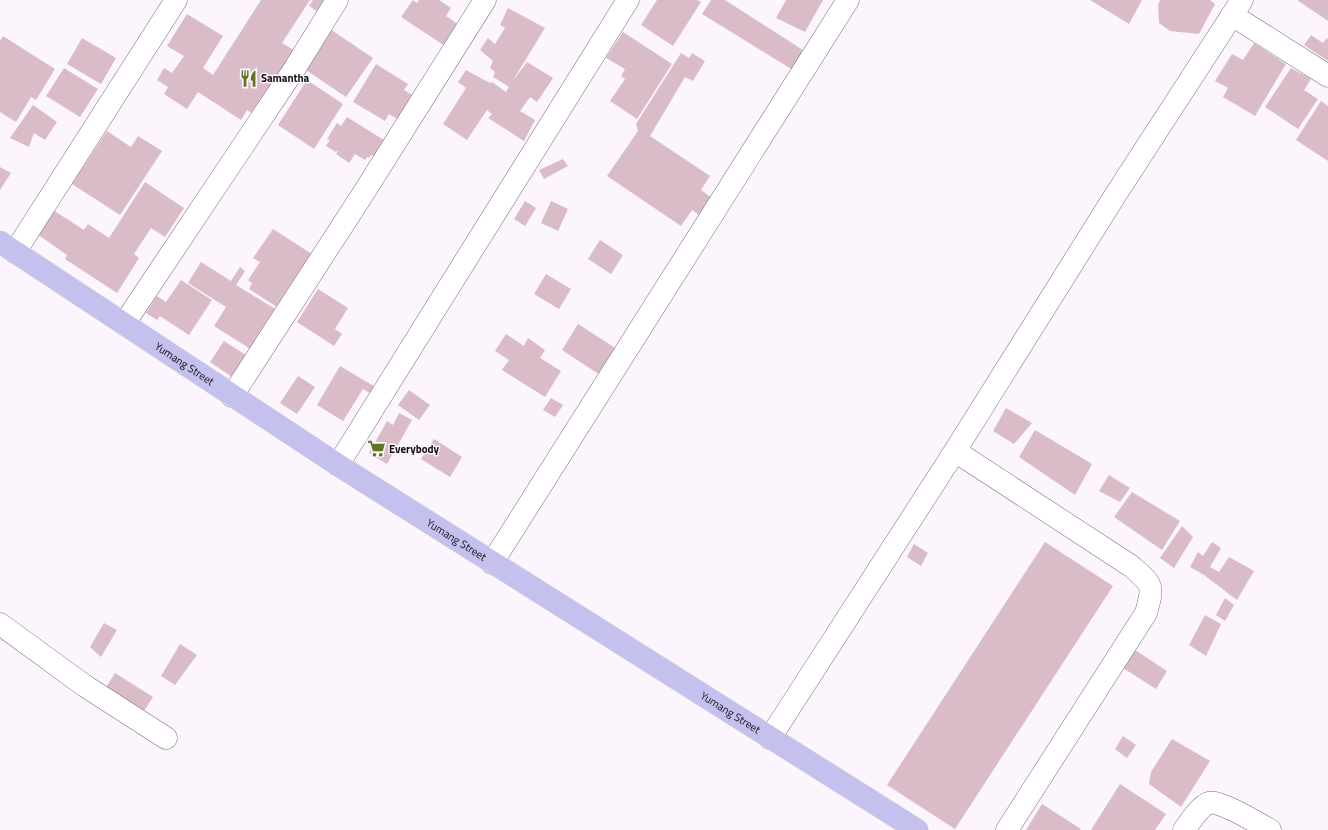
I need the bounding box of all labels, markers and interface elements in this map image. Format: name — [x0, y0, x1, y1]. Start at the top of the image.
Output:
restaurant icon: Samantha — [238, 68, 258, 88]
place label: Samantha — [261, 70, 310, 86]
street label: Yumang Street — [152, 338, 217, 389]
supermarket icon: Everybody — [366, 439, 386, 459]
place label: Everybody — [389, 441, 440, 457]
street label: Yumang Street — [423, 515, 490, 565]
street label: Yumang Street — [697, 688, 764, 738]

